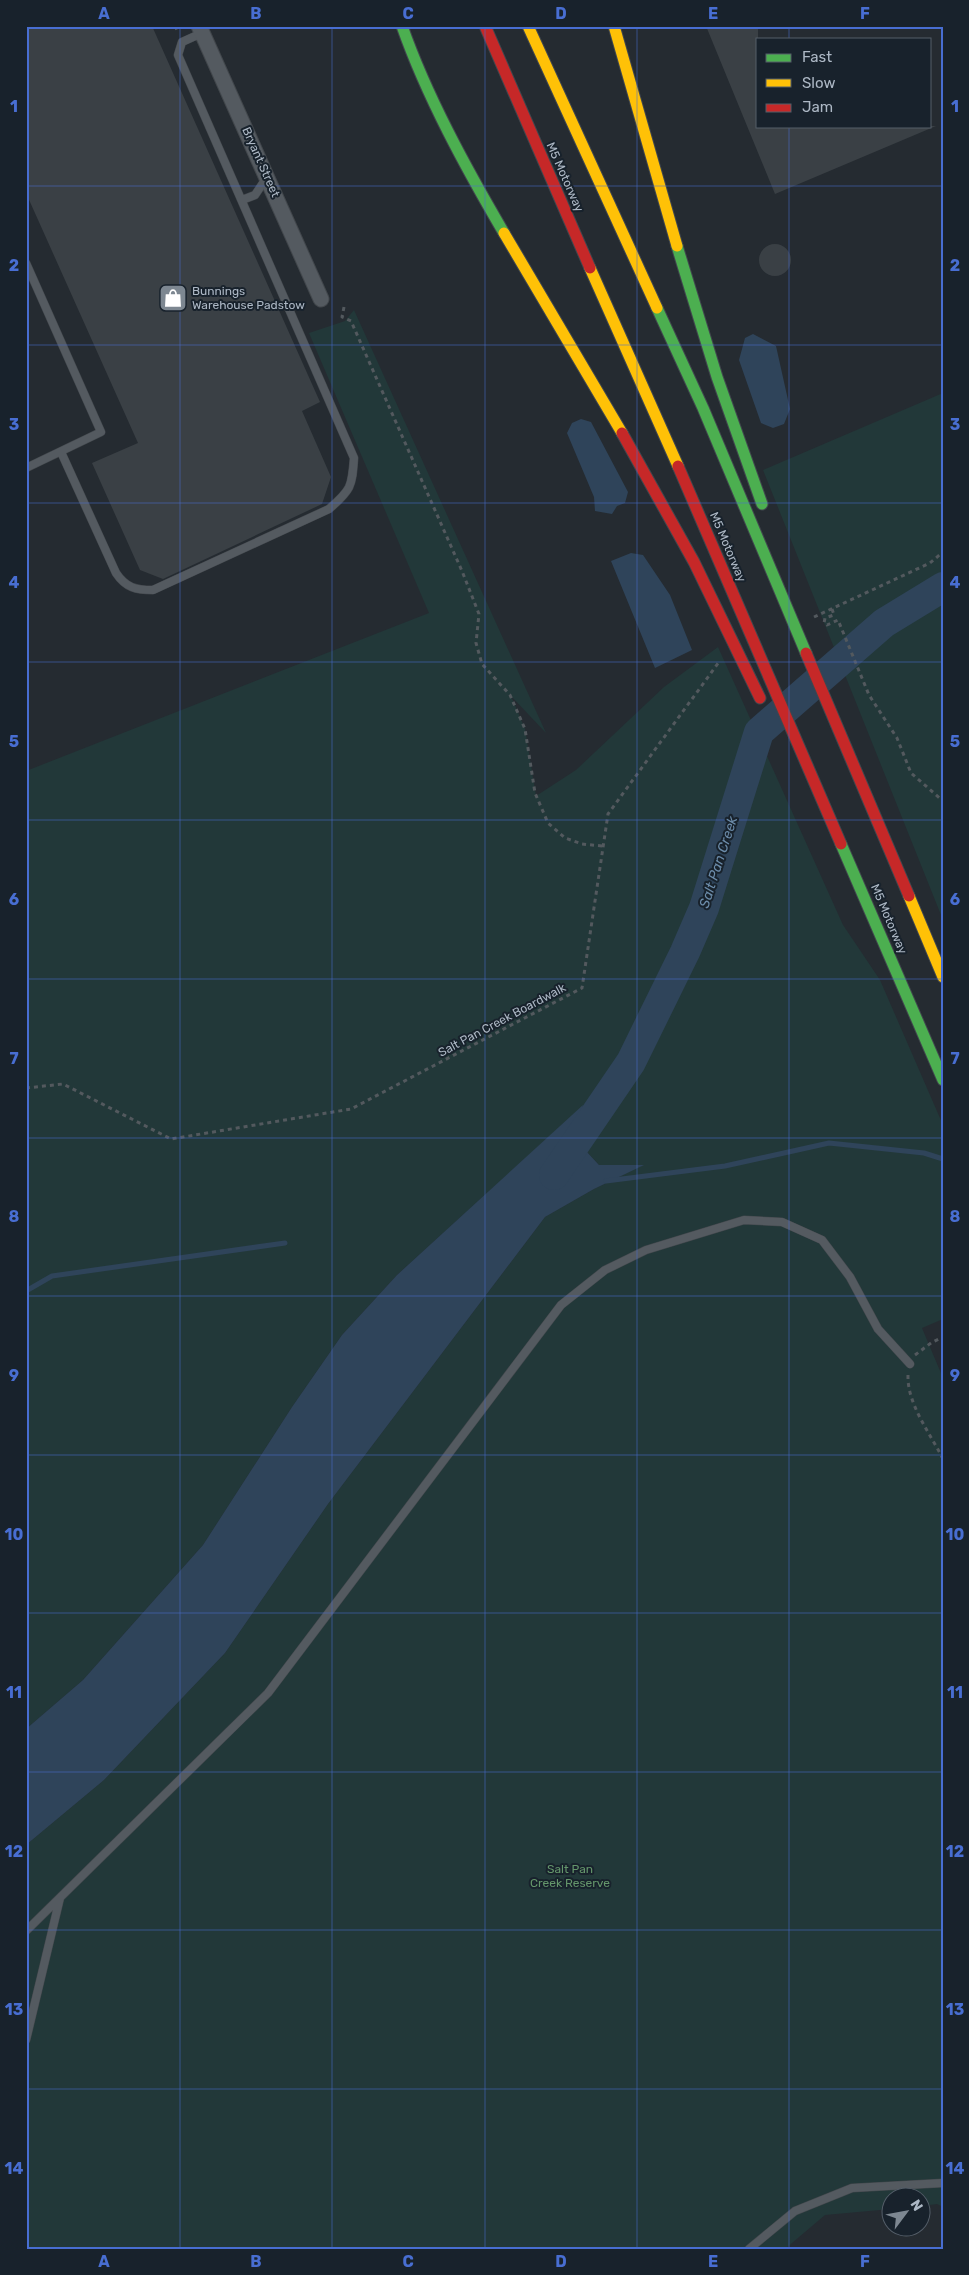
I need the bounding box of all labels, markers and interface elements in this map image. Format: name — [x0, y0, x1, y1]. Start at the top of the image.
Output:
text: A — [98, 4, 110, 23]
text: B — [250, 4, 262, 23]
text: C — [402, 4, 414, 23]
text: D — [555, 4, 567, 23]
text: E — [708, 4, 718, 23]
text: F — [860, 4, 870, 23]
legend — [756, 38, 932, 128]
text: Fast — [802, 48, 832, 66]
text: Slow — [802, 74, 835, 92]
text: 1 — [10, 97, 18, 116]
text: 1 — [951, 97, 959, 116]
text: Jam — [802, 98, 833, 116]
street label: Bryant Street — [239, 125, 283, 199]
street label: M5 Motorway — [543, 140, 587, 214]
text: 2 — [9, 256, 19, 275]
text: 2 — [950, 256, 960, 275]
shop icon: Bunnings Warehouse Padstow — [158, 283, 188, 313]
place label: Bunnings Warehouse Padstow — [192, 284, 305, 312]
text: 3 — [9, 415, 19, 434]
text: 3 — [950, 415, 960, 434]
street label: M5 Motorway — [707, 510, 749, 584]
text: 4 — [9, 573, 20, 592]
text: 4 — [950, 573, 961, 592]
text: 5 — [9, 732, 19, 751]
text: 5 — [950, 732, 960, 751]
water label: Salt Pan Creek — [696, 813, 742, 910]
street label: M5 Motorway — [868, 882, 910, 956]
text: 6 — [9, 890, 19, 909]
text: 6 — [950, 890, 960, 909]
street label: Salt Pan Creek Boardwalk — [436, 980, 569, 1060]
text: 7 — [9, 1049, 19, 1068]
text: 7 — [950, 1049, 960, 1068]
text: 8 — [9, 1207, 20, 1226]
text: 8 — [950, 1207, 961, 1226]
text: 9 — [9, 1366, 19, 1385]
text: 9 — [950, 1366, 960, 1385]
text: 10 — [5, 1525, 24, 1544]
text: 10 — [946, 1525, 965, 1544]
text: 11 — [6, 1683, 22, 1702]
text: 11 — [947, 1683, 963, 1702]
text: 12 — [5, 1842, 23, 1861]
text: 12 — [946, 1842, 964, 1861]
park label: Salt Pan Creek Reserve — [530, 1862, 610, 1890]
text: 13 — [5, 2000, 23, 2019]
text: 13 — [946, 2000, 964, 2019]
text: 14 — [5, 2159, 24, 2178]
text: 14 — [946, 2159, 965, 2178]
north arrow — [882, 2188, 932, 2238]
text: N — [907, 2197, 926, 2214]
text: A — [98, 2252, 110, 2271]
text: B — [250, 2252, 262, 2271]
text: C — [402, 2252, 414, 2271]
text: D — [555, 2252, 567, 2271]
text: E — [708, 2252, 718, 2271]
text: F — [860, 2252, 870, 2271]

